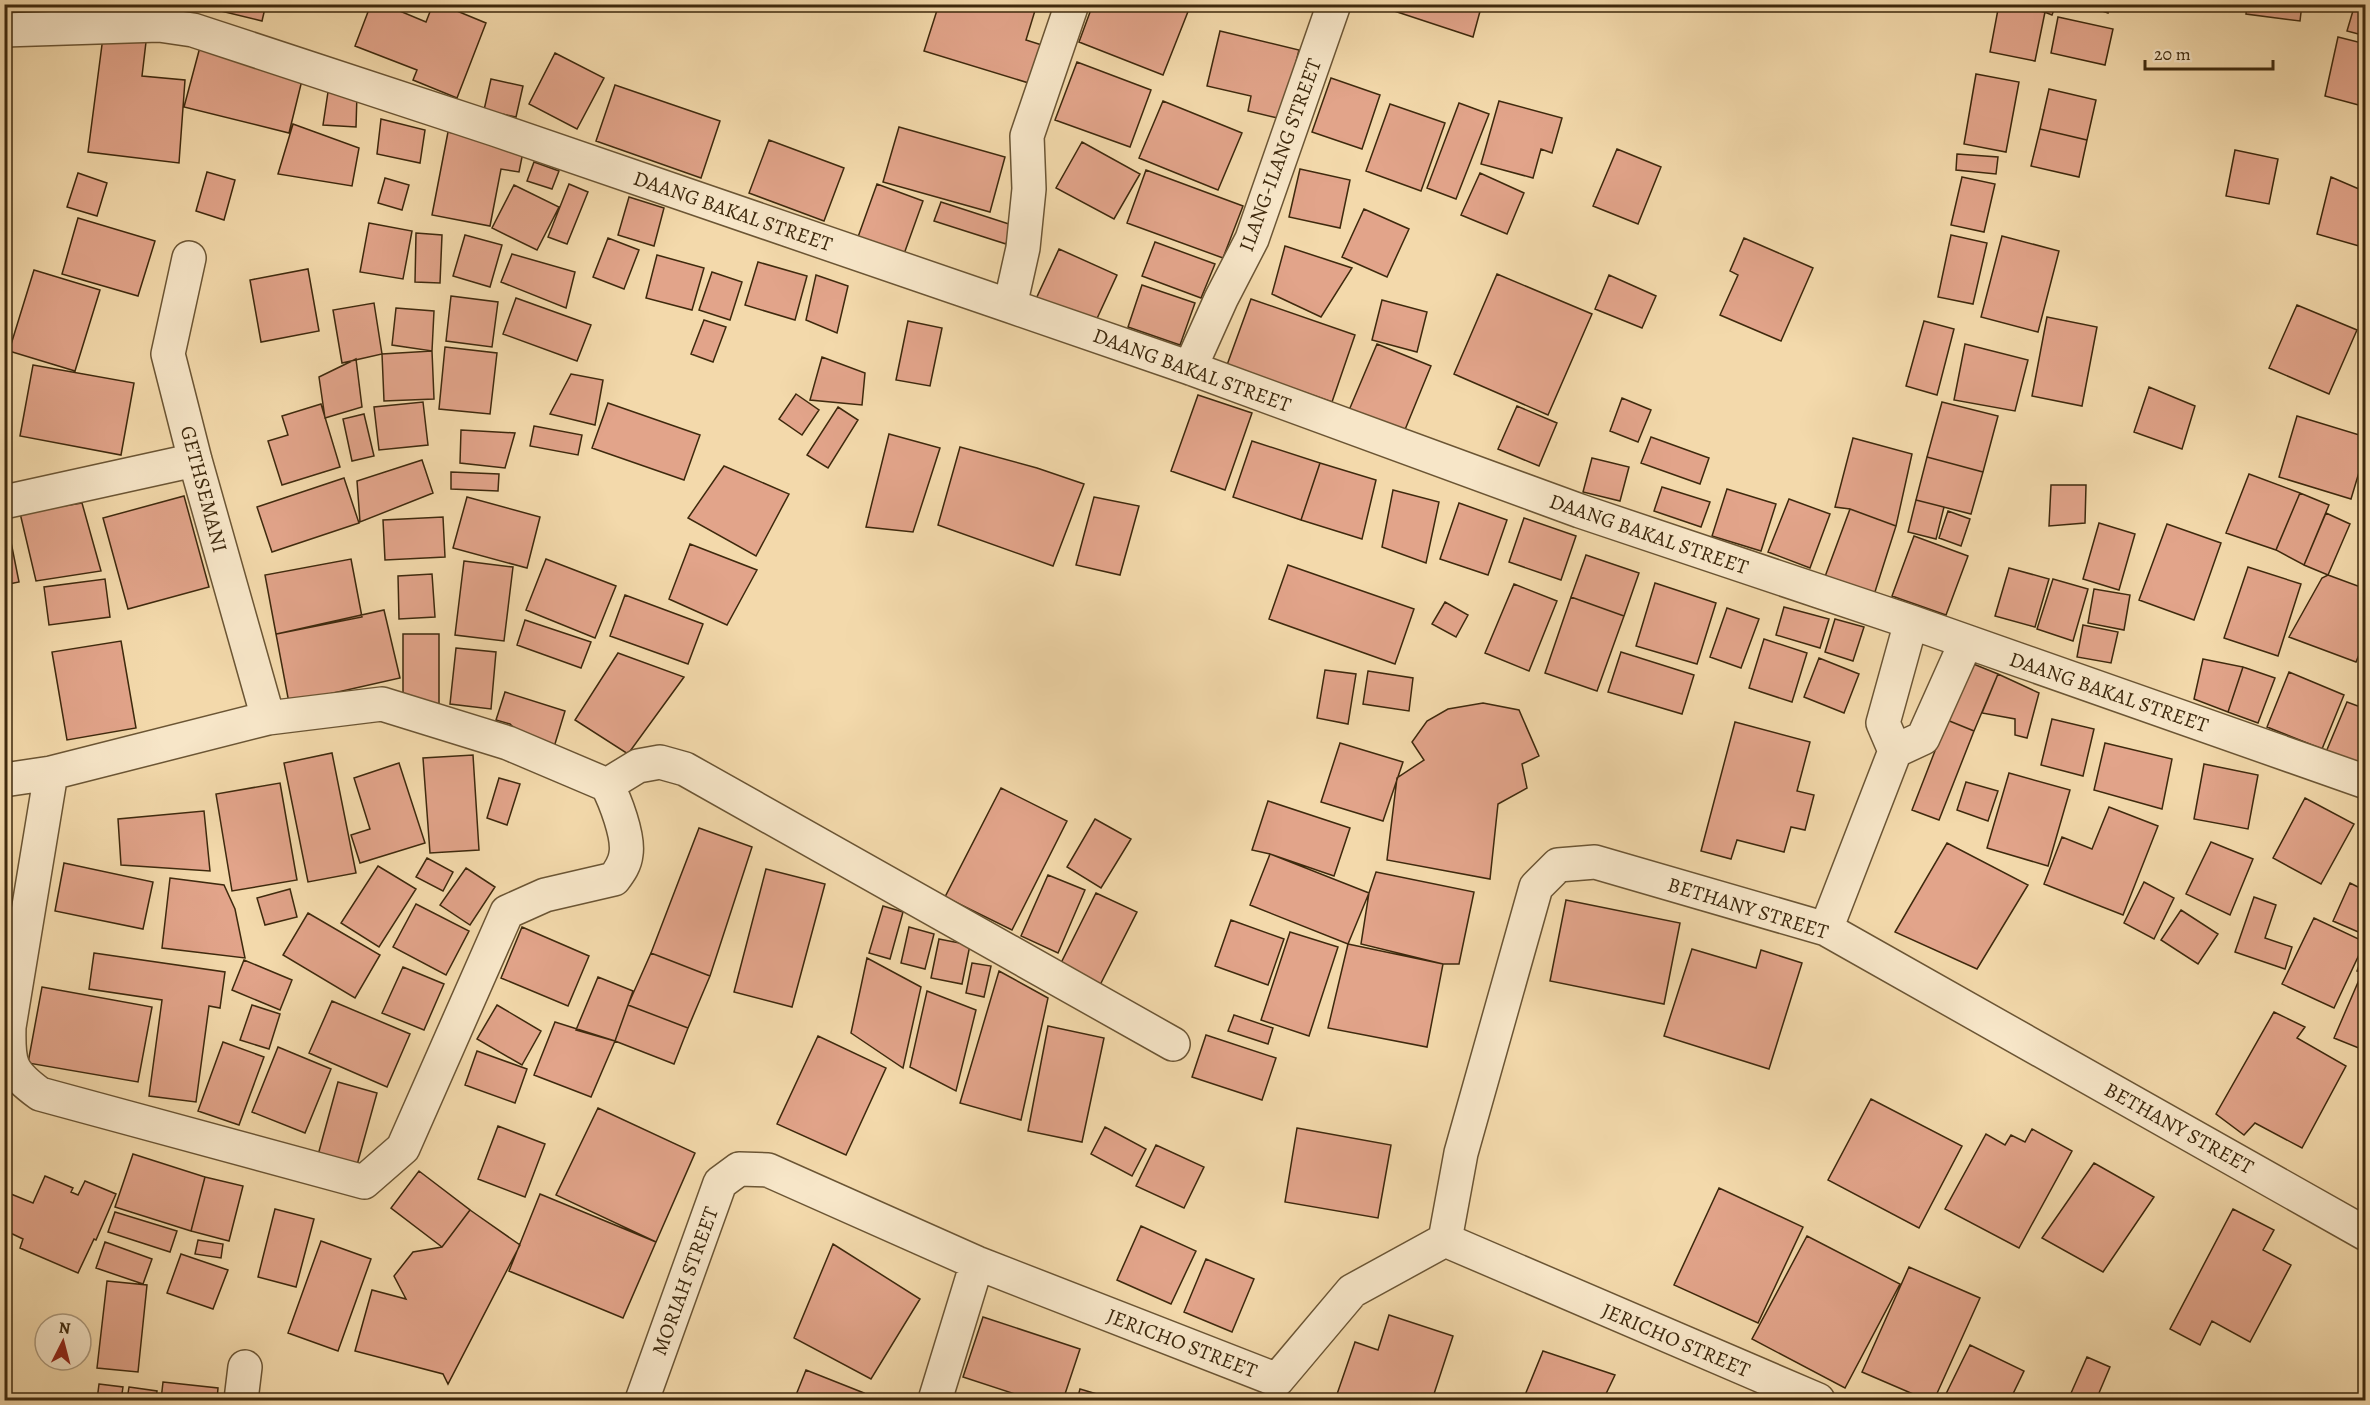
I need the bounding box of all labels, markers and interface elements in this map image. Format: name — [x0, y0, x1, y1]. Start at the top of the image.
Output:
scale bar — [2145, 33, 2272, 71]
text: 20 m — [2154, 42, 2191, 66]
street label: ILANG-ILANG STREET — [1232, 54, 1328, 255]
street label: DAANG BAKAL STREET — [630, 164, 837, 258]
street label: DAANG BAKAL STREET — [1089, 321, 1295, 419]
street label: GETHSEMANI — [174, 423, 234, 555]
street label: DAANG BAKAL STREET — [1546, 487, 1753, 581]
street label: DAANG BAKAL STREET — [2006, 645, 2213, 739]
street label: BETHANY STREET — [1664, 870, 1832, 946]
street label: BETHANY STREET — [2099, 1075, 2259, 1181]
street label: MORIAH STREET — [645, 1202, 725, 1359]
street label: JERICHO STREET — [1597, 1296, 1755, 1384]
street label: JERICHO STREET — [1103, 1301, 1262, 1385]
north arrow — [33, 1312, 93, 1372]
text: N — [58, 1317, 72, 1340]

